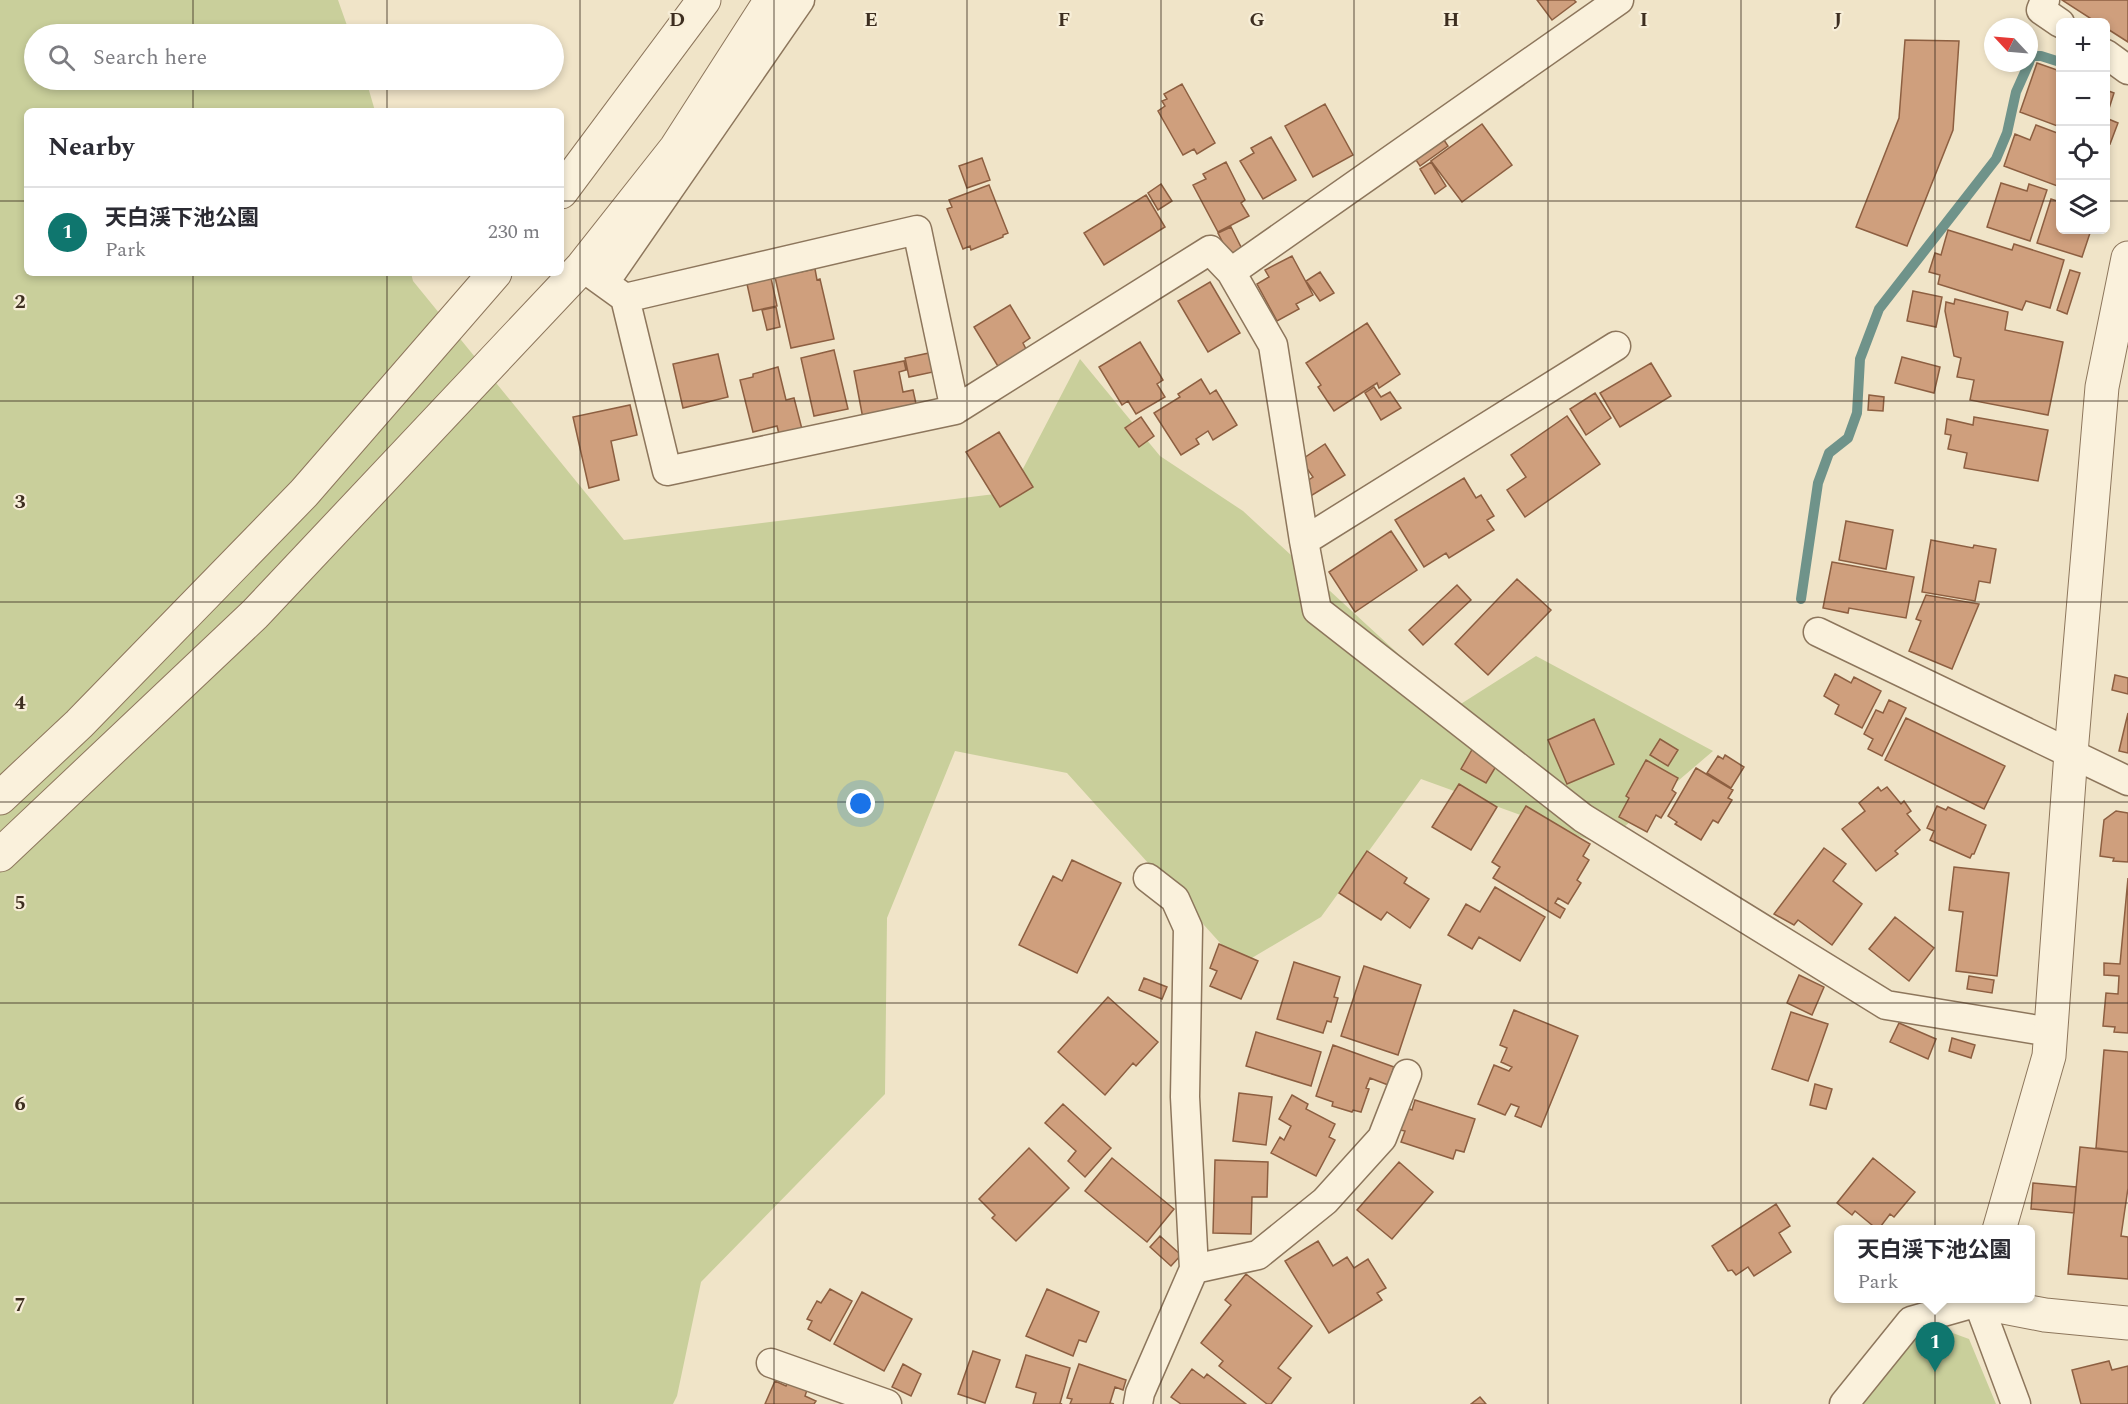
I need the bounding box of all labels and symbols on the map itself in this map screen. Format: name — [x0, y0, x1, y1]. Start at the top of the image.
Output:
text: D — [669, 5, 685, 35]
text: E — [864, 5, 878, 35]
text: F — [1058, 5, 1070, 35]
text: G — [1249, 5, 1265, 35]
text: H — [1443, 5, 1459, 35]
text: I — [1640, 5, 1648, 35]
text: J — [1834, 5, 1842, 35]
north arrow — [1984, 18, 2038, 72]
text: 2 — [14, 287, 26, 317]
text: 3 — [14, 487, 26, 517]
text: 4 — [14, 688, 26, 718]
your location — [846, 789, 875, 818]
text: 5 — [14, 888, 26, 918]
text: 6 — [14, 1089, 26, 1119]
text: 7 — [14, 1290, 26, 1320]
pin: 1 — [1916, 1322, 1954, 1372]

